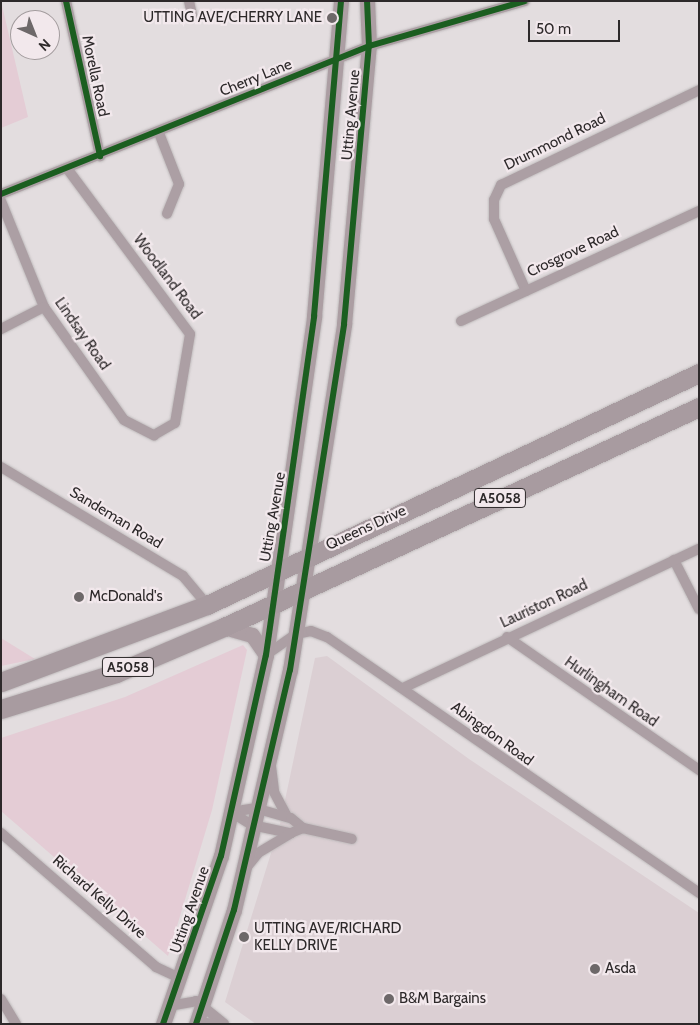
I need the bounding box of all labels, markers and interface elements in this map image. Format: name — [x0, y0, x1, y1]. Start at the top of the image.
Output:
place label: UTTING AVE/CHERRY LANE — [143, 9, 322, 27]
north arrow — [10, 10, 60, 60]
scale bar — [530, 10, 622, 42]
marker: UTTING AVE/CHERRY LANE — [326, 12, 338, 24]
text: 50 m — [536, 20, 571, 38]
street label: Morella Road — [78, 34, 112, 118]
text: N — [35, 35, 55, 55]
street label: Cherry Lane — [217, 55, 295, 101]
street label: Utting Avenue — [338, 69, 364, 161]
street label: Drummond Road — [501, 110, 609, 174]
street label: Crosgrove Road — [524, 223, 622, 281]
street label: Woodland Road — [129, 231, 205, 323]
street label: Lindsay Road — [51, 294, 113, 374]
street label: Utting Avenue — [256, 471, 290, 563]
street label: Sandeman Road — [66, 483, 166, 553]
road number: A5058 — [474, 486, 526, 509]
street label: Queens Drive — [323, 502, 409, 554]
street label: Lauriston Road — [497, 576, 591, 632]
place label: McDonald's — [89, 588, 163, 606]
marker: McDonald's — [73, 591, 85, 603]
street label: Hurlingham Road — [561, 653, 661, 731]
road number: A5058 — [102, 656, 154, 679]
street label: Abingdon Road — [447, 698, 537, 770]
street label: Richard Kelly Drive — [49, 852, 149, 942]
street label: Utting Avenue — [167, 864, 213, 956]
place label: UTTING AVE/RICHARD KELLY DRIVE — [254, 919, 401, 954]
marker: UTTING AVE/RICHARD KELLY DRIVE — [238, 931, 250, 943]
place label: Asda — [605, 960, 636, 978]
marker: Asda — [589, 963, 601, 975]
place label: B&M Bargains — [399, 990, 486, 1008]
marker: B&M Bargains — [383, 993, 395, 1005]

